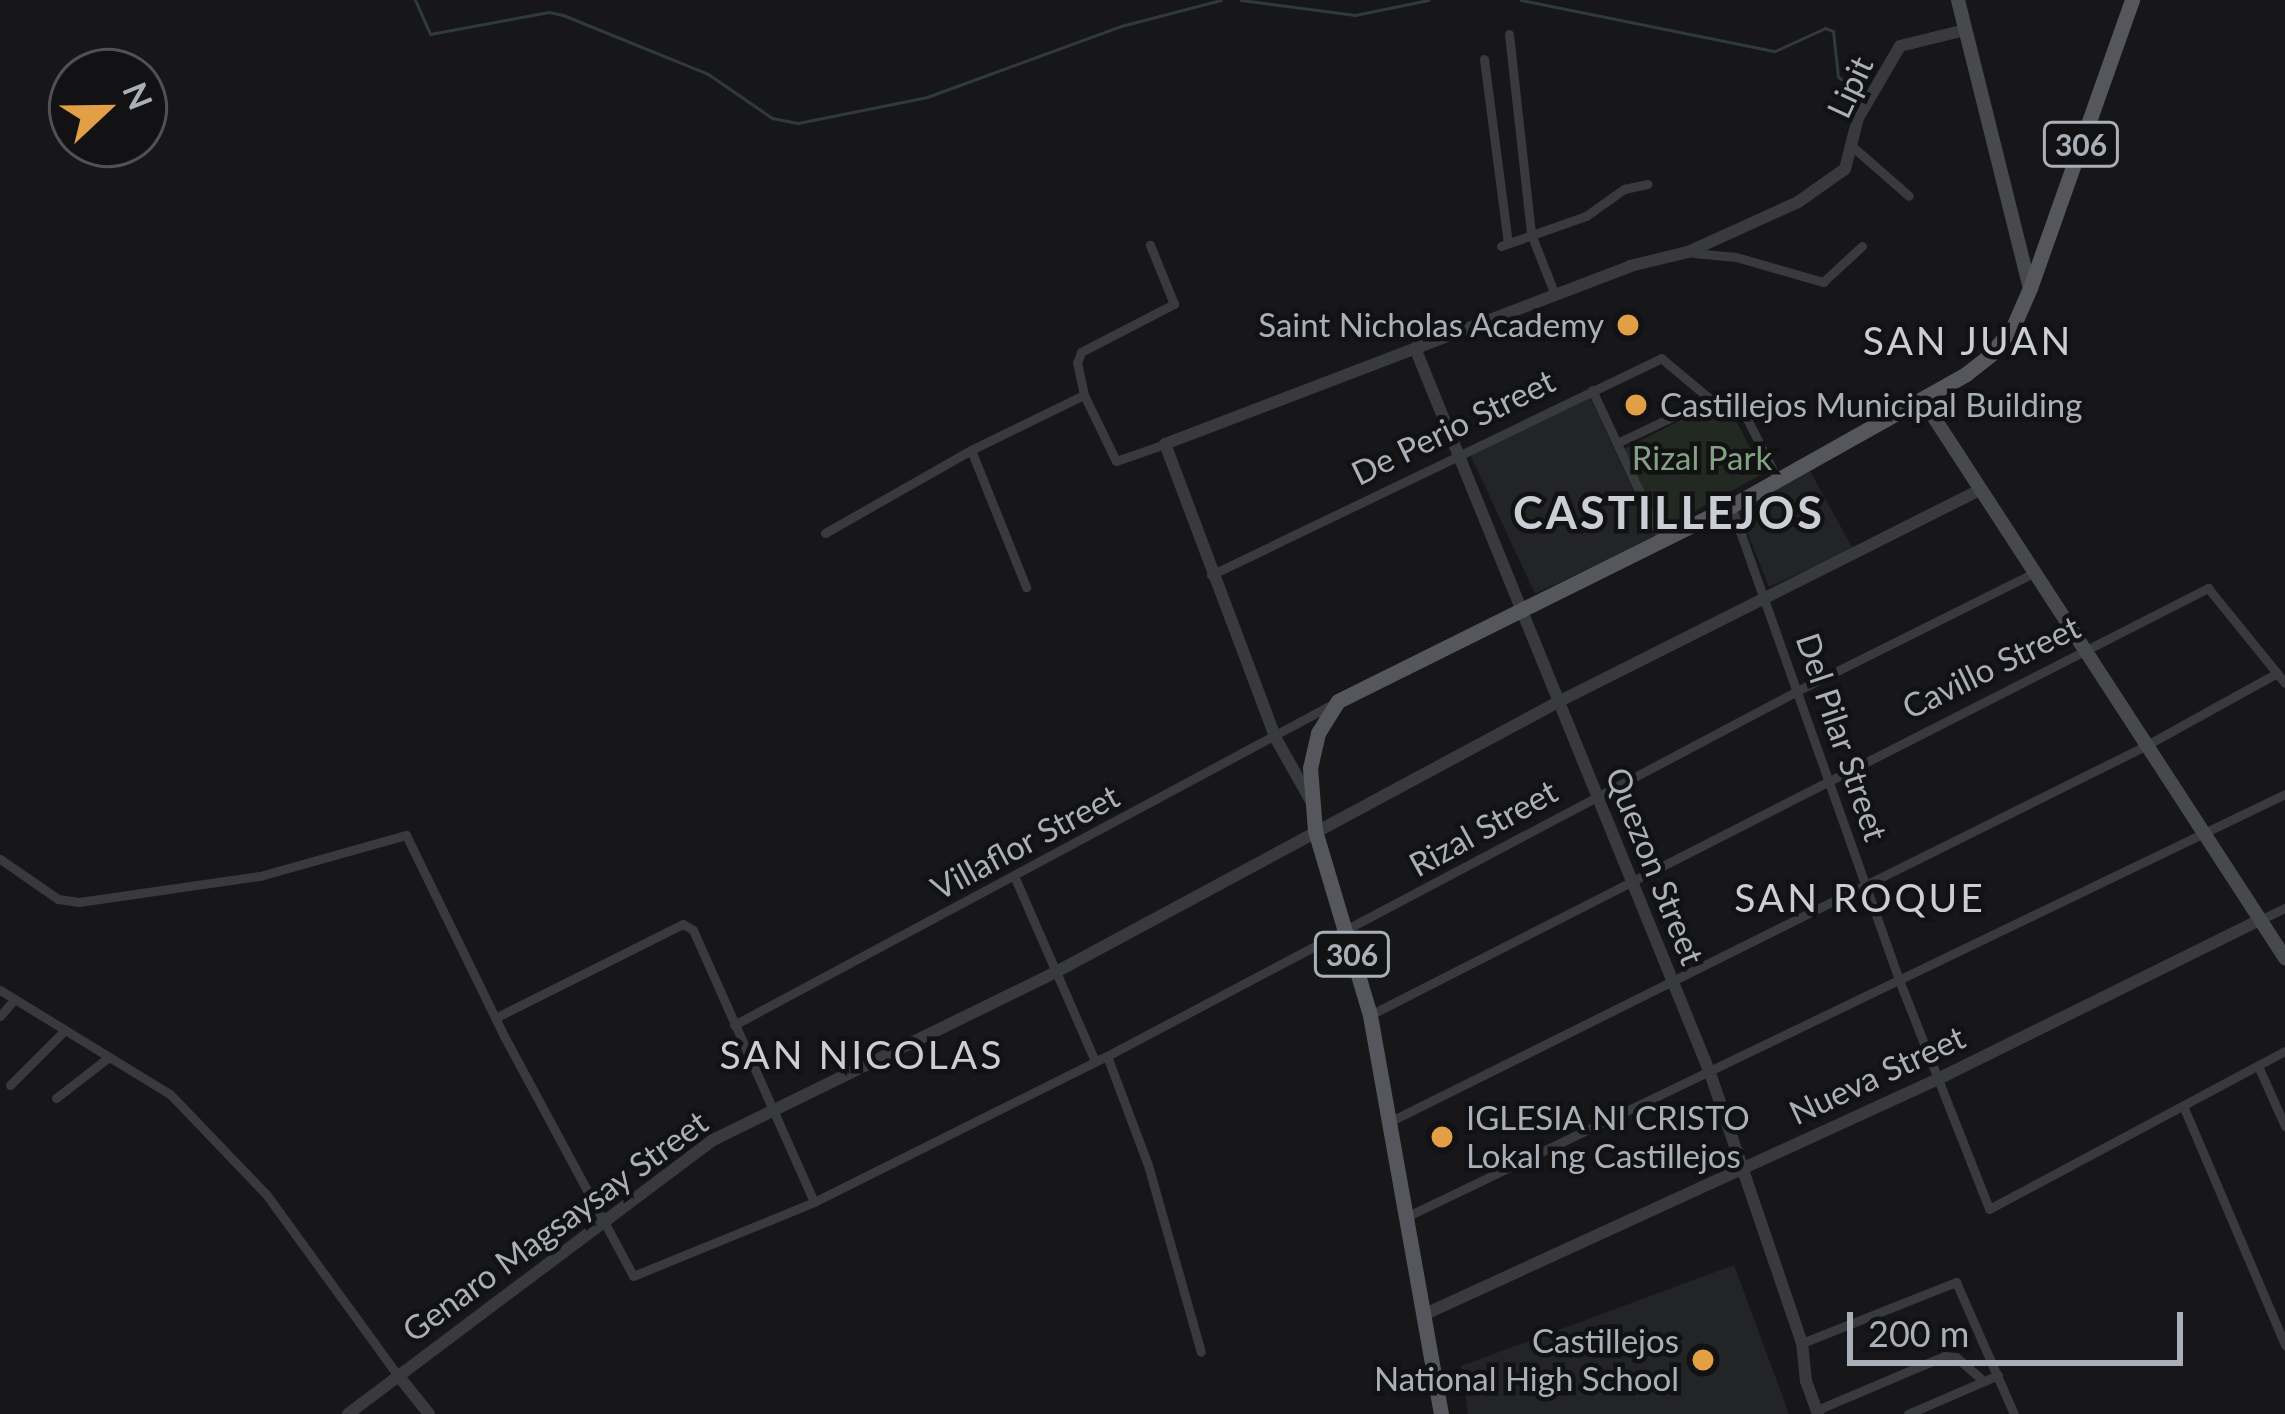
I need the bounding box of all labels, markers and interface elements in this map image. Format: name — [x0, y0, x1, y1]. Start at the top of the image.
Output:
north arrow — [48, 48, 168, 168]
street label: Lipit — [1819, 50, 1881, 124]
text: N — [115, 76, 162, 115]
road number: 306 — [2042, 120, 2120, 168]
place label: Saint Nicholas Academy — [1257, 305, 1604, 345]
marker: Saint Nicholas Academy — [1615, 312, 1641, 338]
district label: SAN JUAN — [1862, 317, 2074, 363]
street label: De Perio Street — [1345, 361, 1561, 493]
place label: Castillejos Municipal Building — [1660, 385, 2082, 425]
marker: Castillejos Municipal Building — [1623, 392, 1649, 418]
park label: Rizal Park — [1632, 438, 1772, 478]
district label: CASTILLEJOS — [1513, 486, 1825, 540]
street label: Cavillo Street — [1896, 607, 2086, 727]
street label: Del Pilar Street — [1788, 628, 1896, 846]
street label: Quezon Street — [1597, 762, 1713, 970]
street label: Rizal Street — [1402, 771, 1564, 885]
street label: Villaflor Street — [924, 776, 1126, 908]
district label: SAN ROQUE — [1734, 874, 1986, 920]
road number: 306 — [1313, 930, 1391, 978]
street label: Nueva Street — [1783, 1017, 1971, 1133]
district label: SAN NICOLAS — [720, 1031, 1004, 1077]
place label: IGLESIA NI CRISTO Lokal ng Castillejos — [1466, 1098, 1751, 1176]
street label: Genaro Magsaysay Street — [395, 1102, 715, 1350]
marker: IGLESIA NI CRISTO Lokal ng Castillejos — [1429, 1124, 1455, 1150]
scale bar — [1853, 1288, 2189, 1362]
text: 200 m — [1868, 1311, 1969, 1355]
place label: Castillejos National High School — [1374, 1321, 1679, 1399]
marker: Castillejos National High School — [1690, 1347, 1716, 1373]

